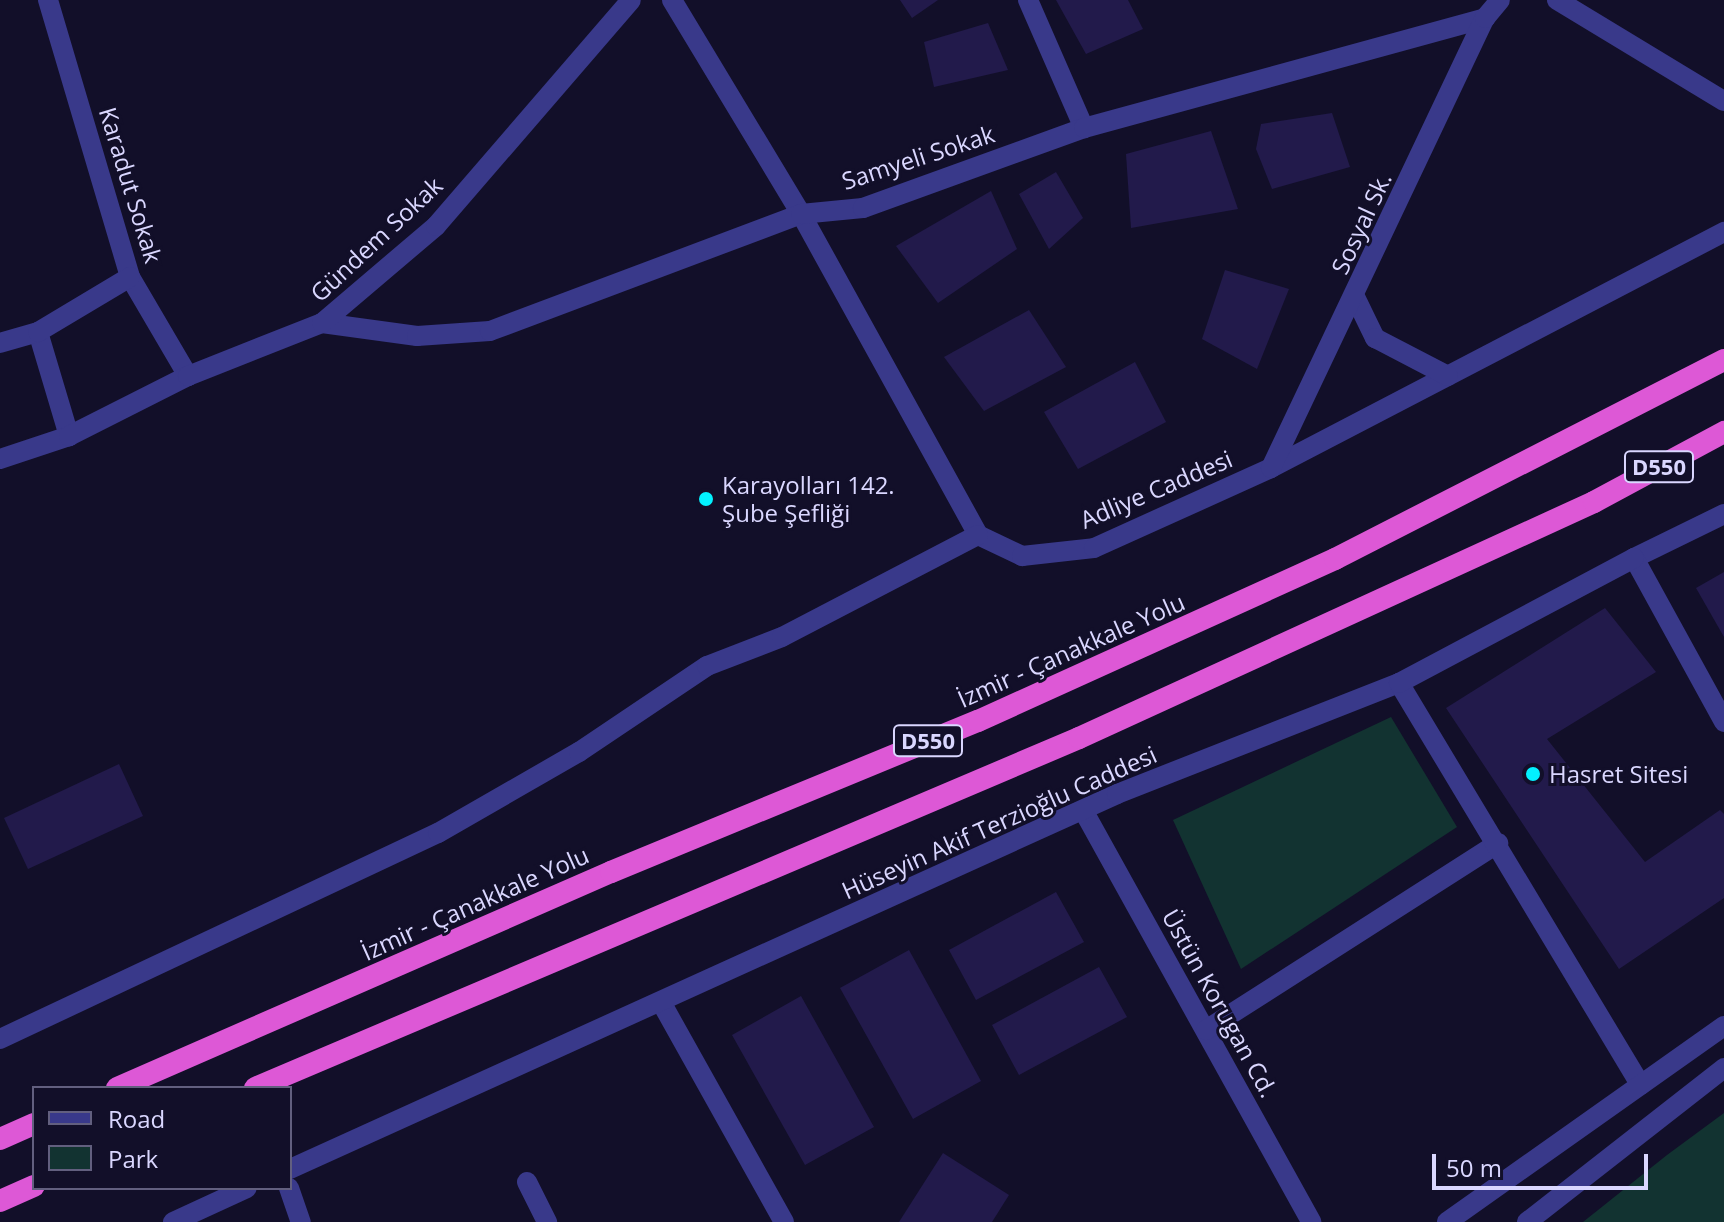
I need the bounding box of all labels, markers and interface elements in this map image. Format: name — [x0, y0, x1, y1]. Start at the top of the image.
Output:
street label: Karadut Sokak — [94, 104, 168, 266]
street label: Samyeli Sokak — [838, 119, 998, 195]
street label: Sosyal Sk. — [1325, 168, 1397, 278]
street label: Gündem Sokak — [304, 171, 448, 307]
street label: Adliye Caddesi — [1076, 444, 1236, 534]
road number: D550 — [1623, 449, 1695, 485]
place label: Karayolları 142. Şube Şefliği — [722, 471, 895, 527]
marker: Karayolları 142. Şube Şefliği — [697, 490, 715, 508]
street label: İzmir - Çanakkale Yolu — [953, 587, 1189, 713]
road number: D550 — [892, 723, 964, 759]
street label: Hüseyin Akif Terzioğlu Caddesi — [837, 739, 1161, 905]
place label: Hasret Sitesi — [1549, 760, 1688, 788]
marker: Hasret Sitesi — [1524, 765, 1542, 783]
street label: İzmir - Çanakkale Yolu — [357, 840, 593, 966]
street label: Üstün Korugan Cd. — [1156, 904, 1284, 1102]
legend — [32, 1086, 292, 1190]
text: Road — [108, 1102, 165, 1135]
scale bar — [1436, 1138, 1652, 1188]
text: Park — [108, 1142, 158, 1175]
text: 50 m — [1446, 1151, 1502, 1184]

